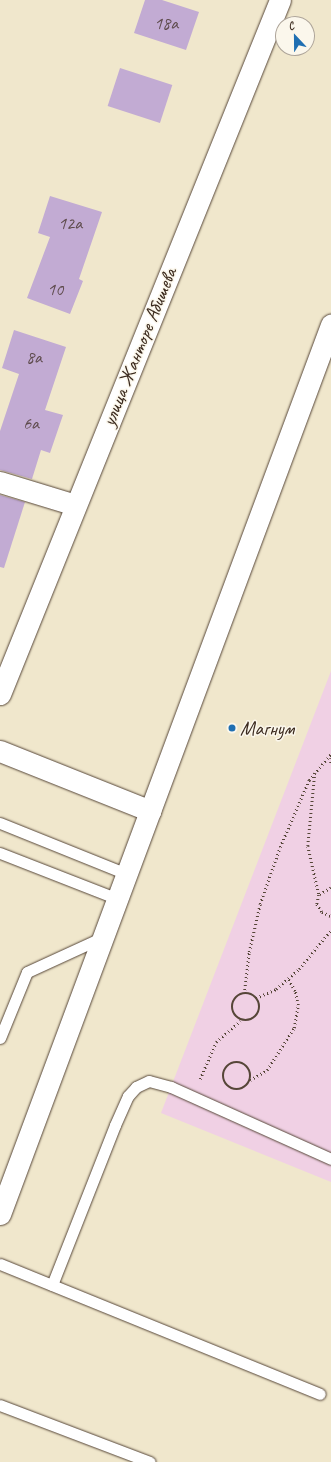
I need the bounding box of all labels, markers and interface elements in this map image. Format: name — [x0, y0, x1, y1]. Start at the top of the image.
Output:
house number: 18а — [154, 12, 178, 34]
north arrow — [275, 16, 315, 56]
text: С — [286, 18, 296, 33]
house number: 12а — [58, 212, 82, 234]
street label: улица Жанторе Абишева — [96, 264, 182, 430]
house number: 10 — [47, 278, 63, 300]
house number: 8а — [26, 346, 42, 368]
house number: 6а — [23, 412, 39, 434]
place label: Магнум — [240, 716, 294, 740]
marker: Магнум — [227, 723, 237, 733]

